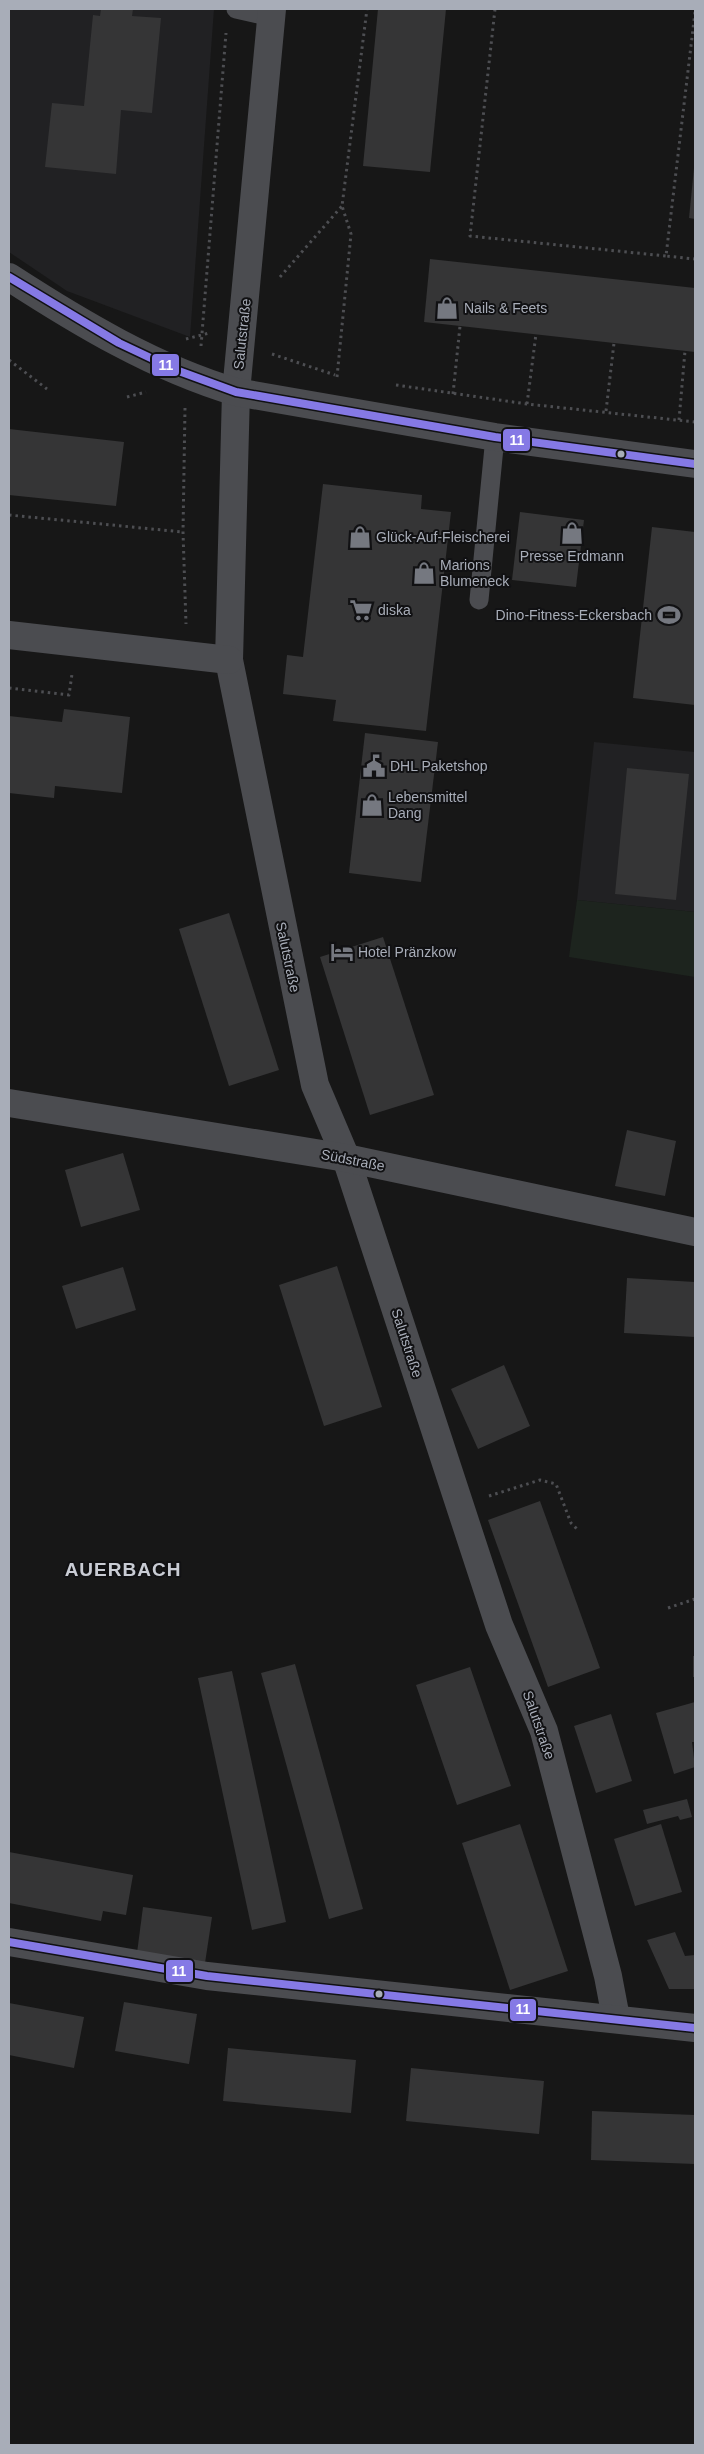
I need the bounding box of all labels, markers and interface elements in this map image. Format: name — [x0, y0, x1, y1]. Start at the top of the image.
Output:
shop icon: Nails & Feets — [434, 295, 460, 321]
street label: Salutstraße — [230, 297, 254, 370]
place label: Nails & Feets — [464, 300, 547, 316]
line badge: 11 — [151, 353, 180, 377]
text: 11 — [159, 357, 174, 373]
line badge: 11 — [502, 428, 531, 452]
text: 11 — [510, 432, 525, 448]
unlabelled marker — [616, 449, 626, 459]
shop icon: Presse Erdmann — [559, 520, 585, 546]
shop icon: Glück-Auf-Fleischerei — [347, 524, 373, 550]
place label: Glück-Auf-Fleischerei — [376, 529, 510, 545]
place label: Presse Erdmann — [520, 548, 624, 564]
place label: Marions Blumeneck — [440, 557, 510, 589]
shop icon: Marions Blumeneck — [411, 560, 437, 586]
supermarket icon: diska — [348, 597, 374, 623]
place label: diska — [378, 602, 411, 618]
sports icon: Dino-Fitness-Eckersbach — [656, 602, 682, 628]
place label: Dino-Fitness-Eckersbach — [496, 607, 652, 623]
public building icon: DHL Paketshop — [361, 753, 387, 779]
place label: DHL Paketshop — [390, 758, 488, 774]
place label: Lebensmittel Dang — [388, 789, 467, 821]
shop icon: Lebensmittel Dang — [359, 792, 385, 818]
street label: Salutstraße — [273, 920, 303, 994]
hotel icon: Hotel Pränzkow — [329, 939, 355, 965]
place label: Hotel Pränzkow — [358, 944, 457, 960]
street label: Südstraße — [320, 1146, 386, 1174]
street label: Salutstraße — [388, 1306, 426, 1380]
district label: AUERBACH — [65, 1559, 181, 1580]
street label: Salutstraße — [520, 1689, 558, 1762]
line badge: 11 — [165, 1959, 194, 1983]
text: 11 — [172, 1963, 187, 1979]
unlabelled marker — [374, 1989, 384, 1999]
line badge: 11 — [509, 1998, 537, 2022]
text: 11 — [516, 2001, 531, 2017]

